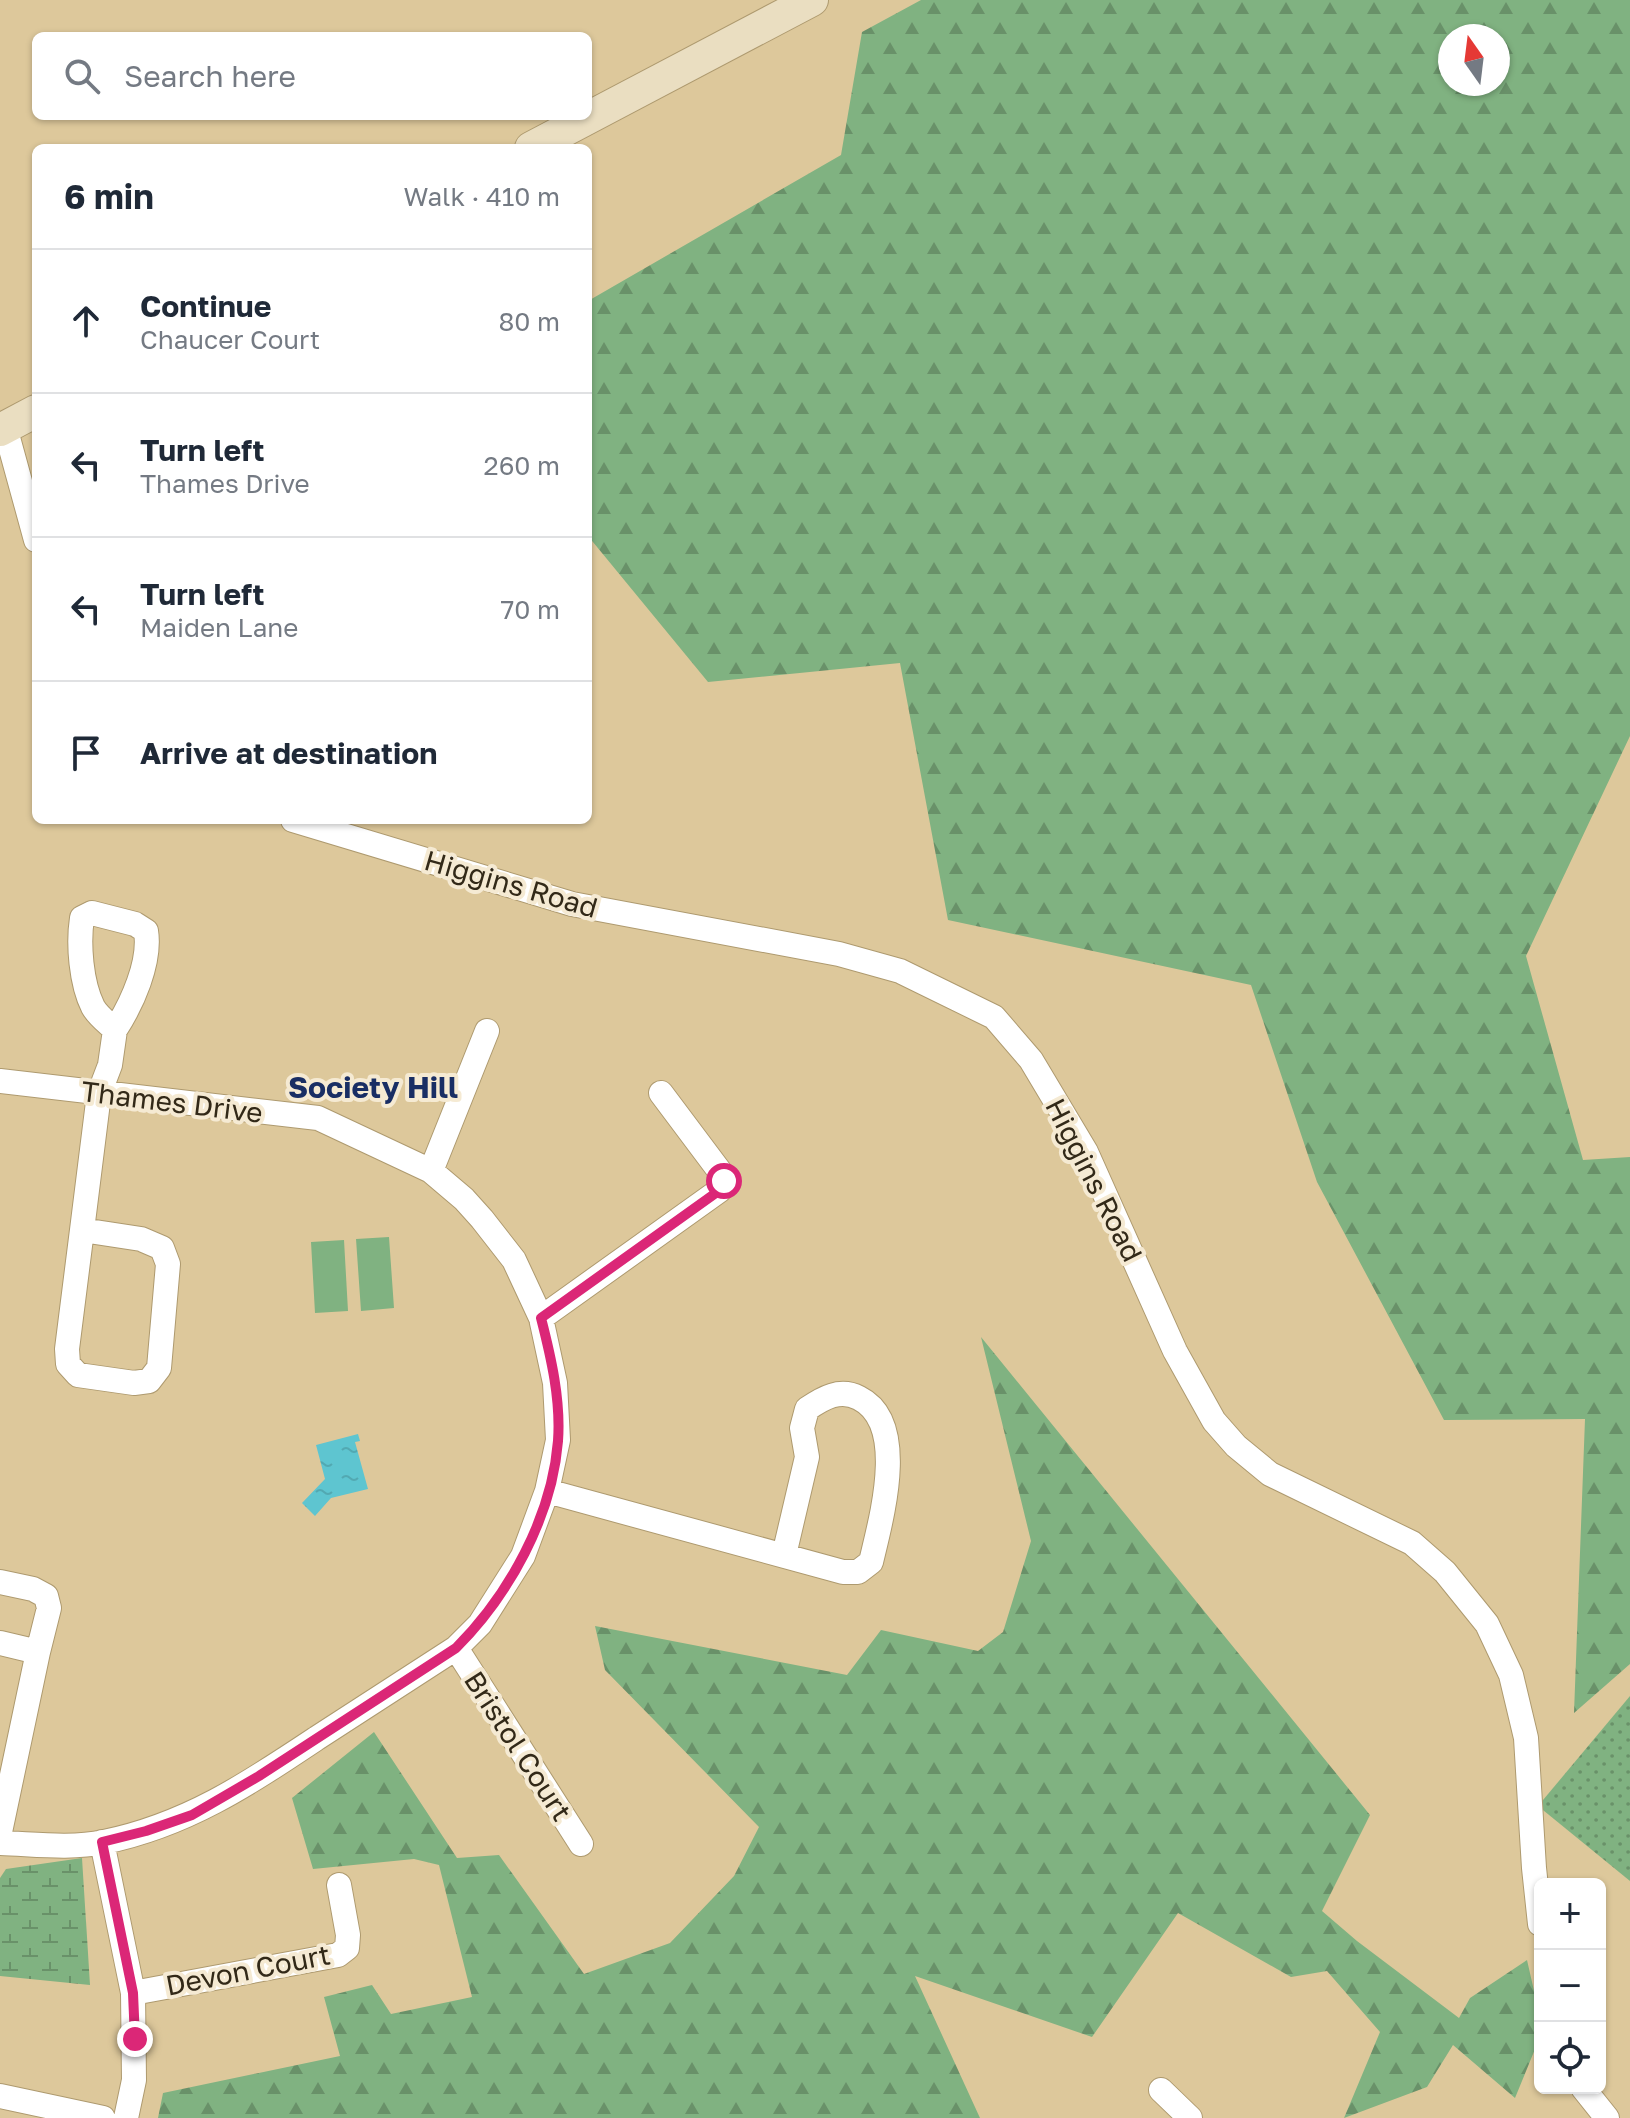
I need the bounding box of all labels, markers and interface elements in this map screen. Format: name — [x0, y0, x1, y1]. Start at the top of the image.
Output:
north arrow — [1438, 24, 1510, 96]
search box — [32, 32, 592, 120]
icon: search — [60, 54, 104, 98]
text: Search here — [124, 58, 296, 94]
text: 6 min — [64, 176, 154, 216]
text: Walk · 410 m — [403, 181, 560, 212]
text: Continue — [140, 288, 271, 324]
icon: ahead — [64, 299, 108, 343]
text: 80 m — [499, 306, 560, 337]
text: Chaucer Court — [140, 324, 320, 355]
text: Turn left — [140, 432, 265, 468]
icon: left — [64, 443, 108, 487]
text: 260 m — [484, 450, 560, 481]
text: Thames Drive — [140, 468, 310, 499]
text: Turn left — [140, 576, 265, 612]
icon: left — [64, 587, 108, 631]
text: 70 m — [501, 594, 560, 625]
text: Maiden Lane — [140, 612, 298, 643]
icon: arrive — [64, 731, 108, 775]
text: Arrive at destination — [140, 735, 437, 771]
street label: Higgins Road — [421, 843, 601, 924]
district label: Society Hill — [288, 1069, 458, 1105]
street label: Thames Drive — [79, 1074, 265, 1129]
street label: Higgins Road — [1039, 1093, 1150, 1267]
route start — [706, 1163, 742, 1199]
street label: Bristol Court — [458, 1665, 579, 1827]
map controls — [1534, 1878, 1606, 2094]
button: + — [1534, 1878, 1606, 1950]
street label: Devon Court — [163, 1937, 333, 2002]
button: − — [1534, 1950, 1606, 2022]
route end — [117, 2021, 153, 2057]
button: locate — [1534, 2022, 1606, 2094]

